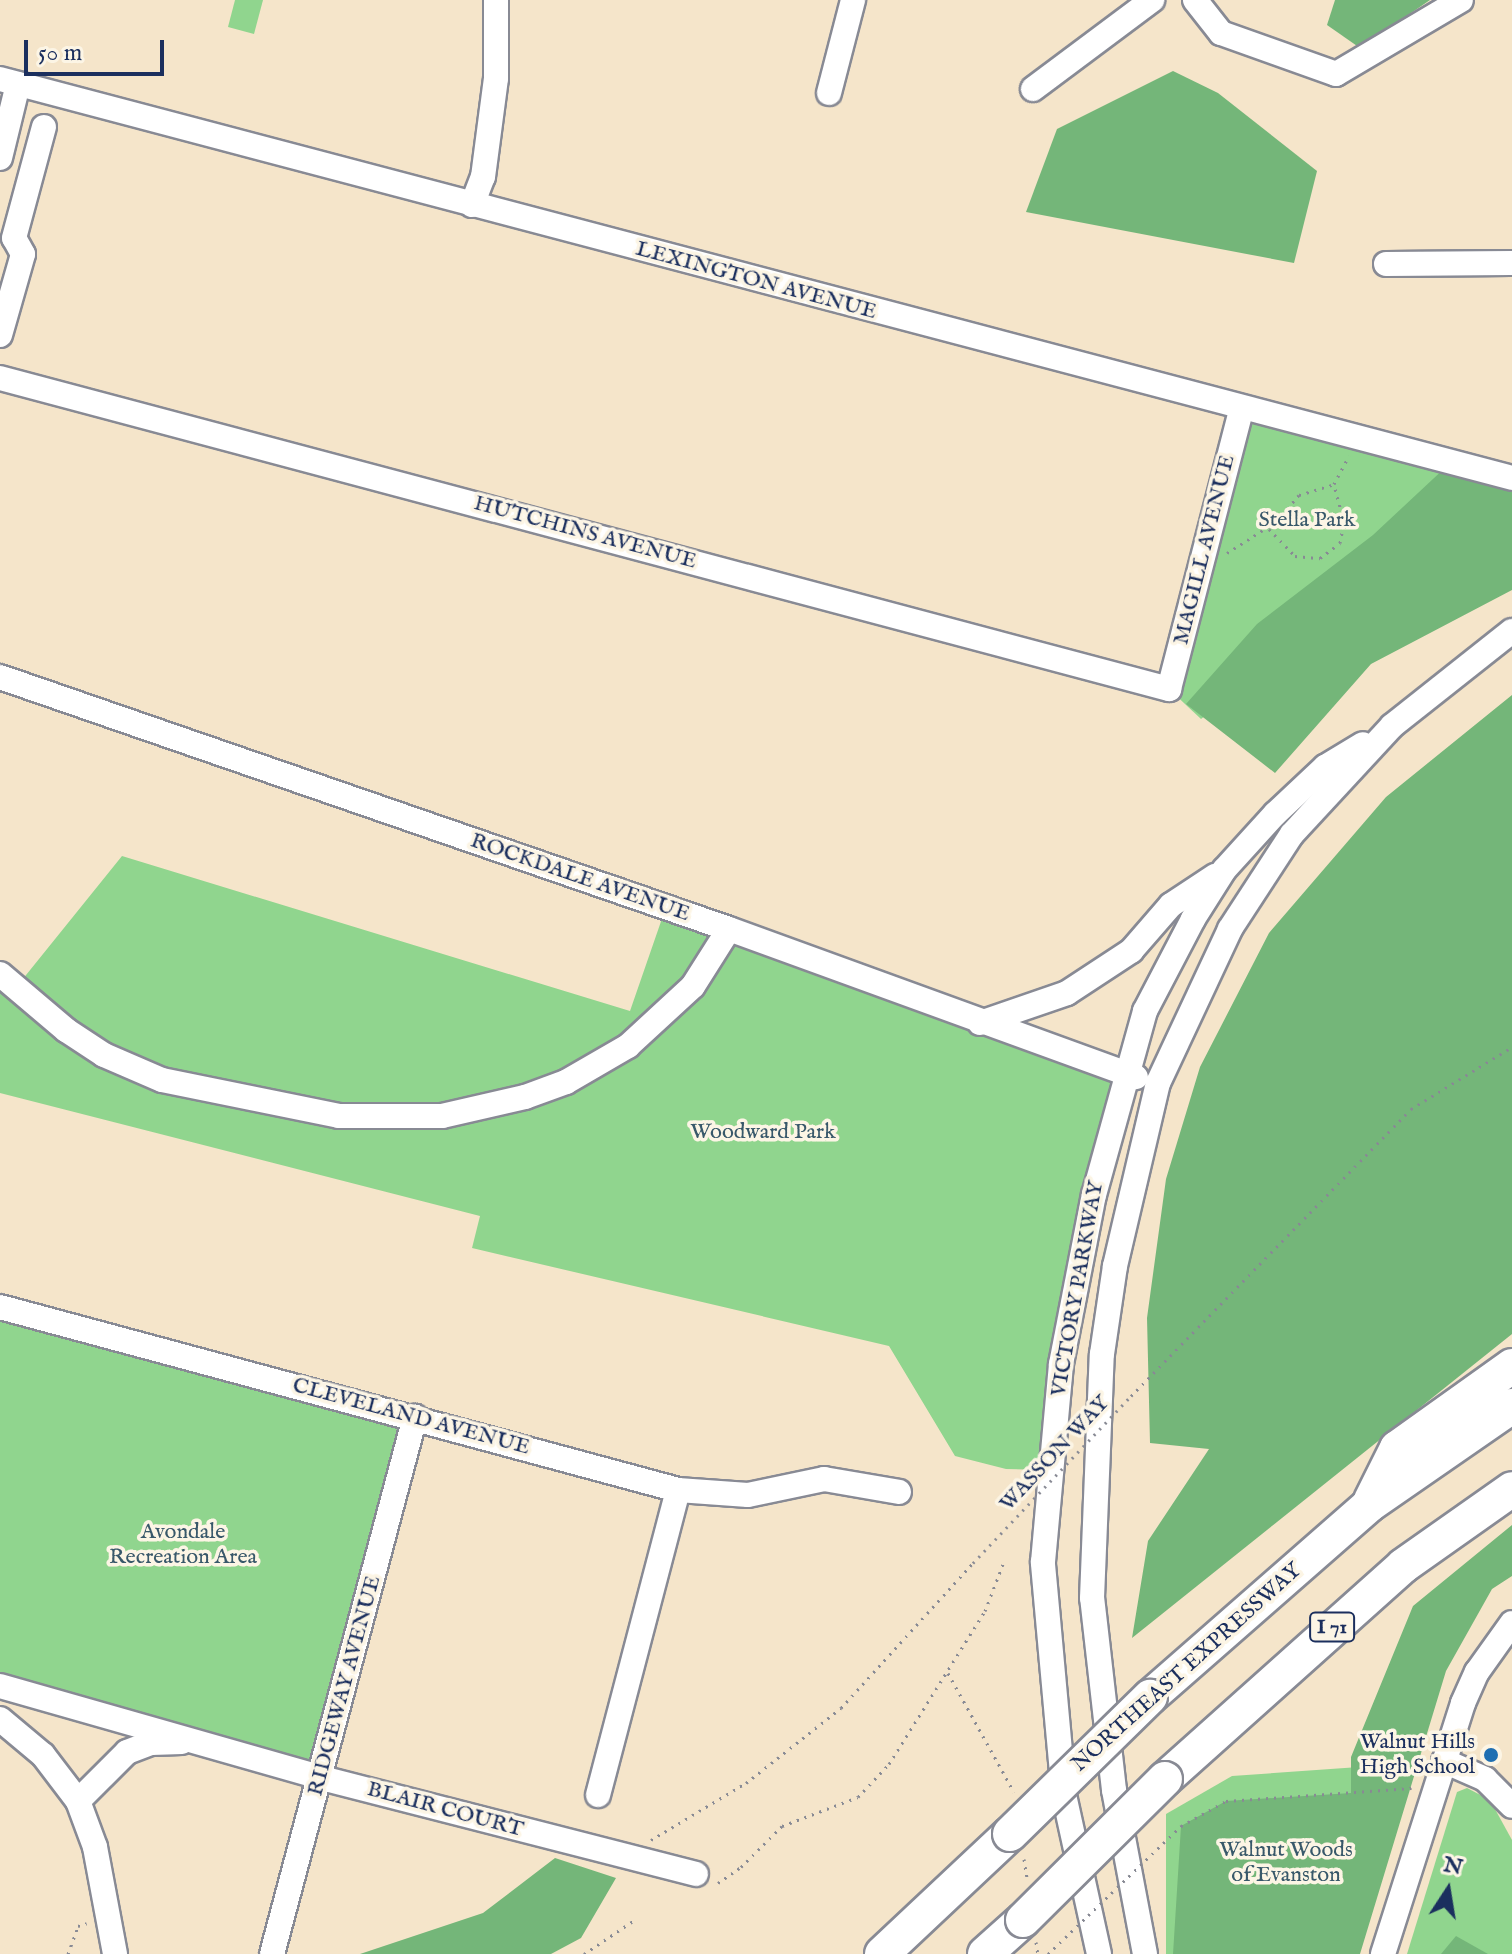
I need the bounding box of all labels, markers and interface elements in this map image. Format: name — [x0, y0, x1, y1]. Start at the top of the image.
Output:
scale bar — [28, 24, 168, 74]
text: 50 m — [38, 38, 82, 69]
street label: LEXINGTON AVENUE — [633, 236, 879, 326]
street label: MAGILL AVENUE — [1169, 452, 1241, 648]
street label: HUTCHINS AVENUE — [471, 491, 699, 575]
park label: Stella Park — [1258, 508, 1356, 534]
street label: ROCKDALE AVENUE — [467, 828, 693, 928]
park label: Woodward Park — [690, 1120, 836, 1146]
street label: VICTORY PARKWAY — [1046, 1179, 1110, 1399]
street label: CLEVELAND AVENUE — [289, 1373, 533, 1461]
street label: WASSON WAY — [995, 1391, 1115, 1517]
park label: Avondale Recreation Area — [109, 1519, 257, 1570]
street label: NORTHEAST EXPRESSWAY — [1067, 1558, 1307, 1778]
street label: RIDGEWAY AVENUE — [303, 1573, 387, 1799]
road number: I 71 — [1308, 1611, 1356, 1643]
place label: Walnut Hills High School — [1360, 1729, 1475, 1780]
marker: Walnut Hills High School — [1482, 1746, 1500, 1764]
street label: BLAIR COURT — [364, 1776, 526, 1844]
park label: Walnut Woods of Evanston — [1219, 1837, 1353, 1888]
north arrow — [1408, 1850, 1488, 1930]
text: N — [1441, 1851, 1465, 1882]

